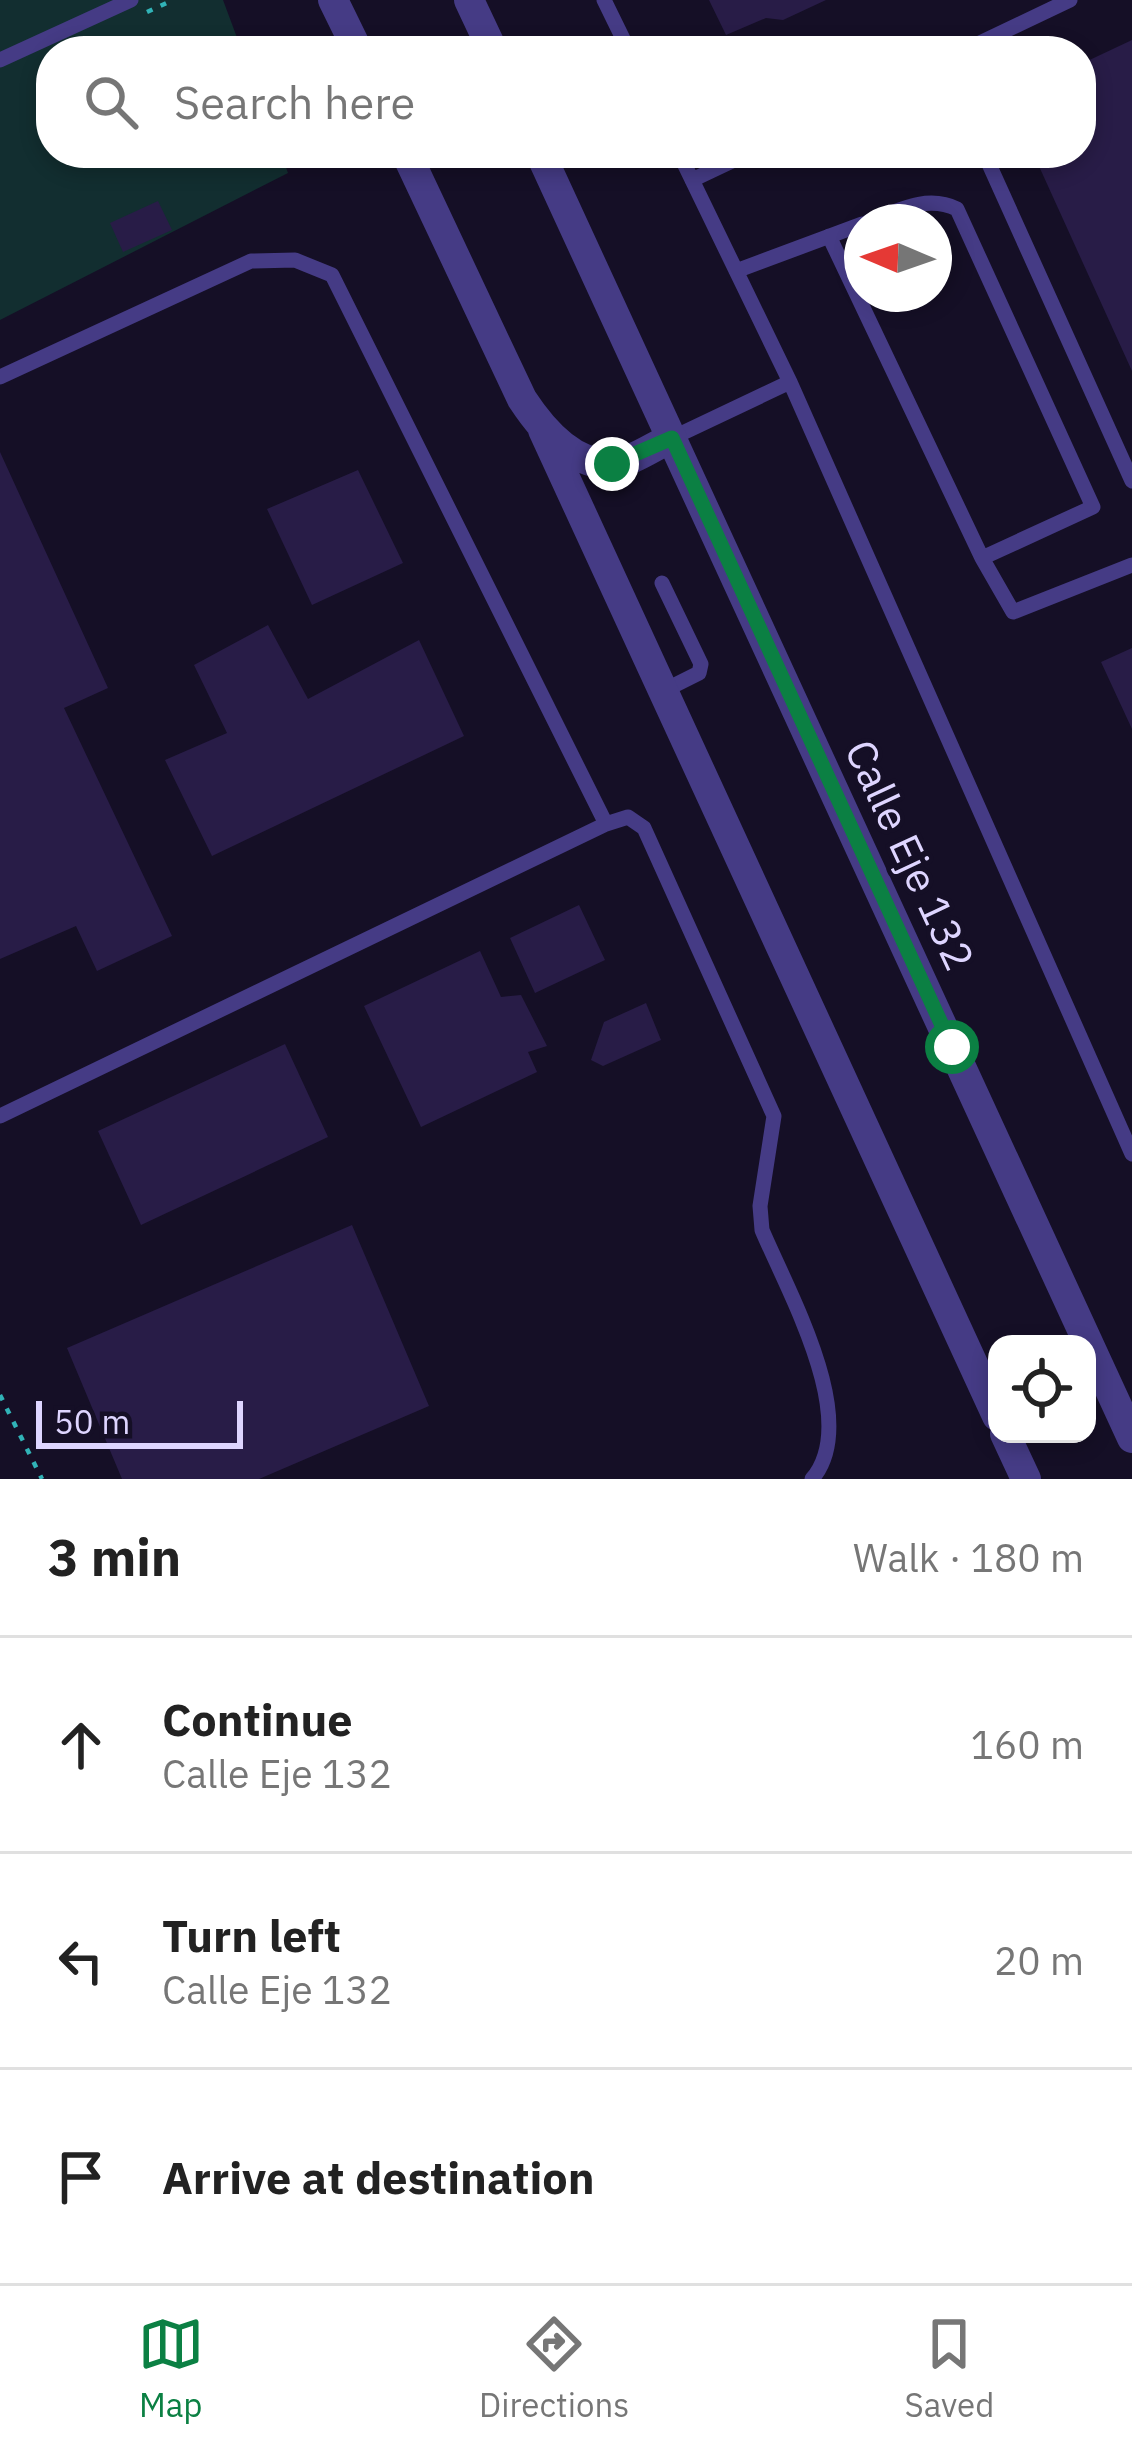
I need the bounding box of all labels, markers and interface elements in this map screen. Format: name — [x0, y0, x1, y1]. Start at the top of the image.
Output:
search box — [36, 36, 1096, 168]
icon: search — [78, 69, 144, 135]
text: Search here — [174, 73, 415, 131]
north arrow — [844, 204, 952, 312]
route end — [585, 437, 639, 491]
street label: Calle Eje 132 — [833, 731, 988, 979]
route start — [925, 1020, 979, 1074]
map controls — [988, 1335, 1096, 1443]
button: locate — [988, 1335, 1096, 1443]
scale bar — [36, 1395, 243, 1448]
text: 50 m — [54, 1400, 130, 1443]
text: 3 min — [48, 1524, 181, 1590]
text: Walk · 180 m — [853, 1532, 1084, 1583]
text: Continue — [162, 1690, 353, 1748]
icon: ahead — [48, 1712, 114, 1778]
text: 160 m — [971, 1719, 1084, 1770]
text: Calle Eje 132 — [162, 1748, 392, 1799]
text: Turn left — [162, 1906, 341, 1964]
icon: left — [48, 1928, 114, 1994]
text: 20 m — [994, 1935, 1084, 1986]
text: Calle Eje 132 — [162, 1964, 392, 2015]
icon: arrive — [48, 2144, 114, 2210]
text: Arrive at destination — [162, 2148, 595, 2206]
tab: Map — [138, 2311, 204, 2426]
tab: Directions — [479, 2311, 629, 2426]
tab: Saved — [905, 2311, 994, 2426]

